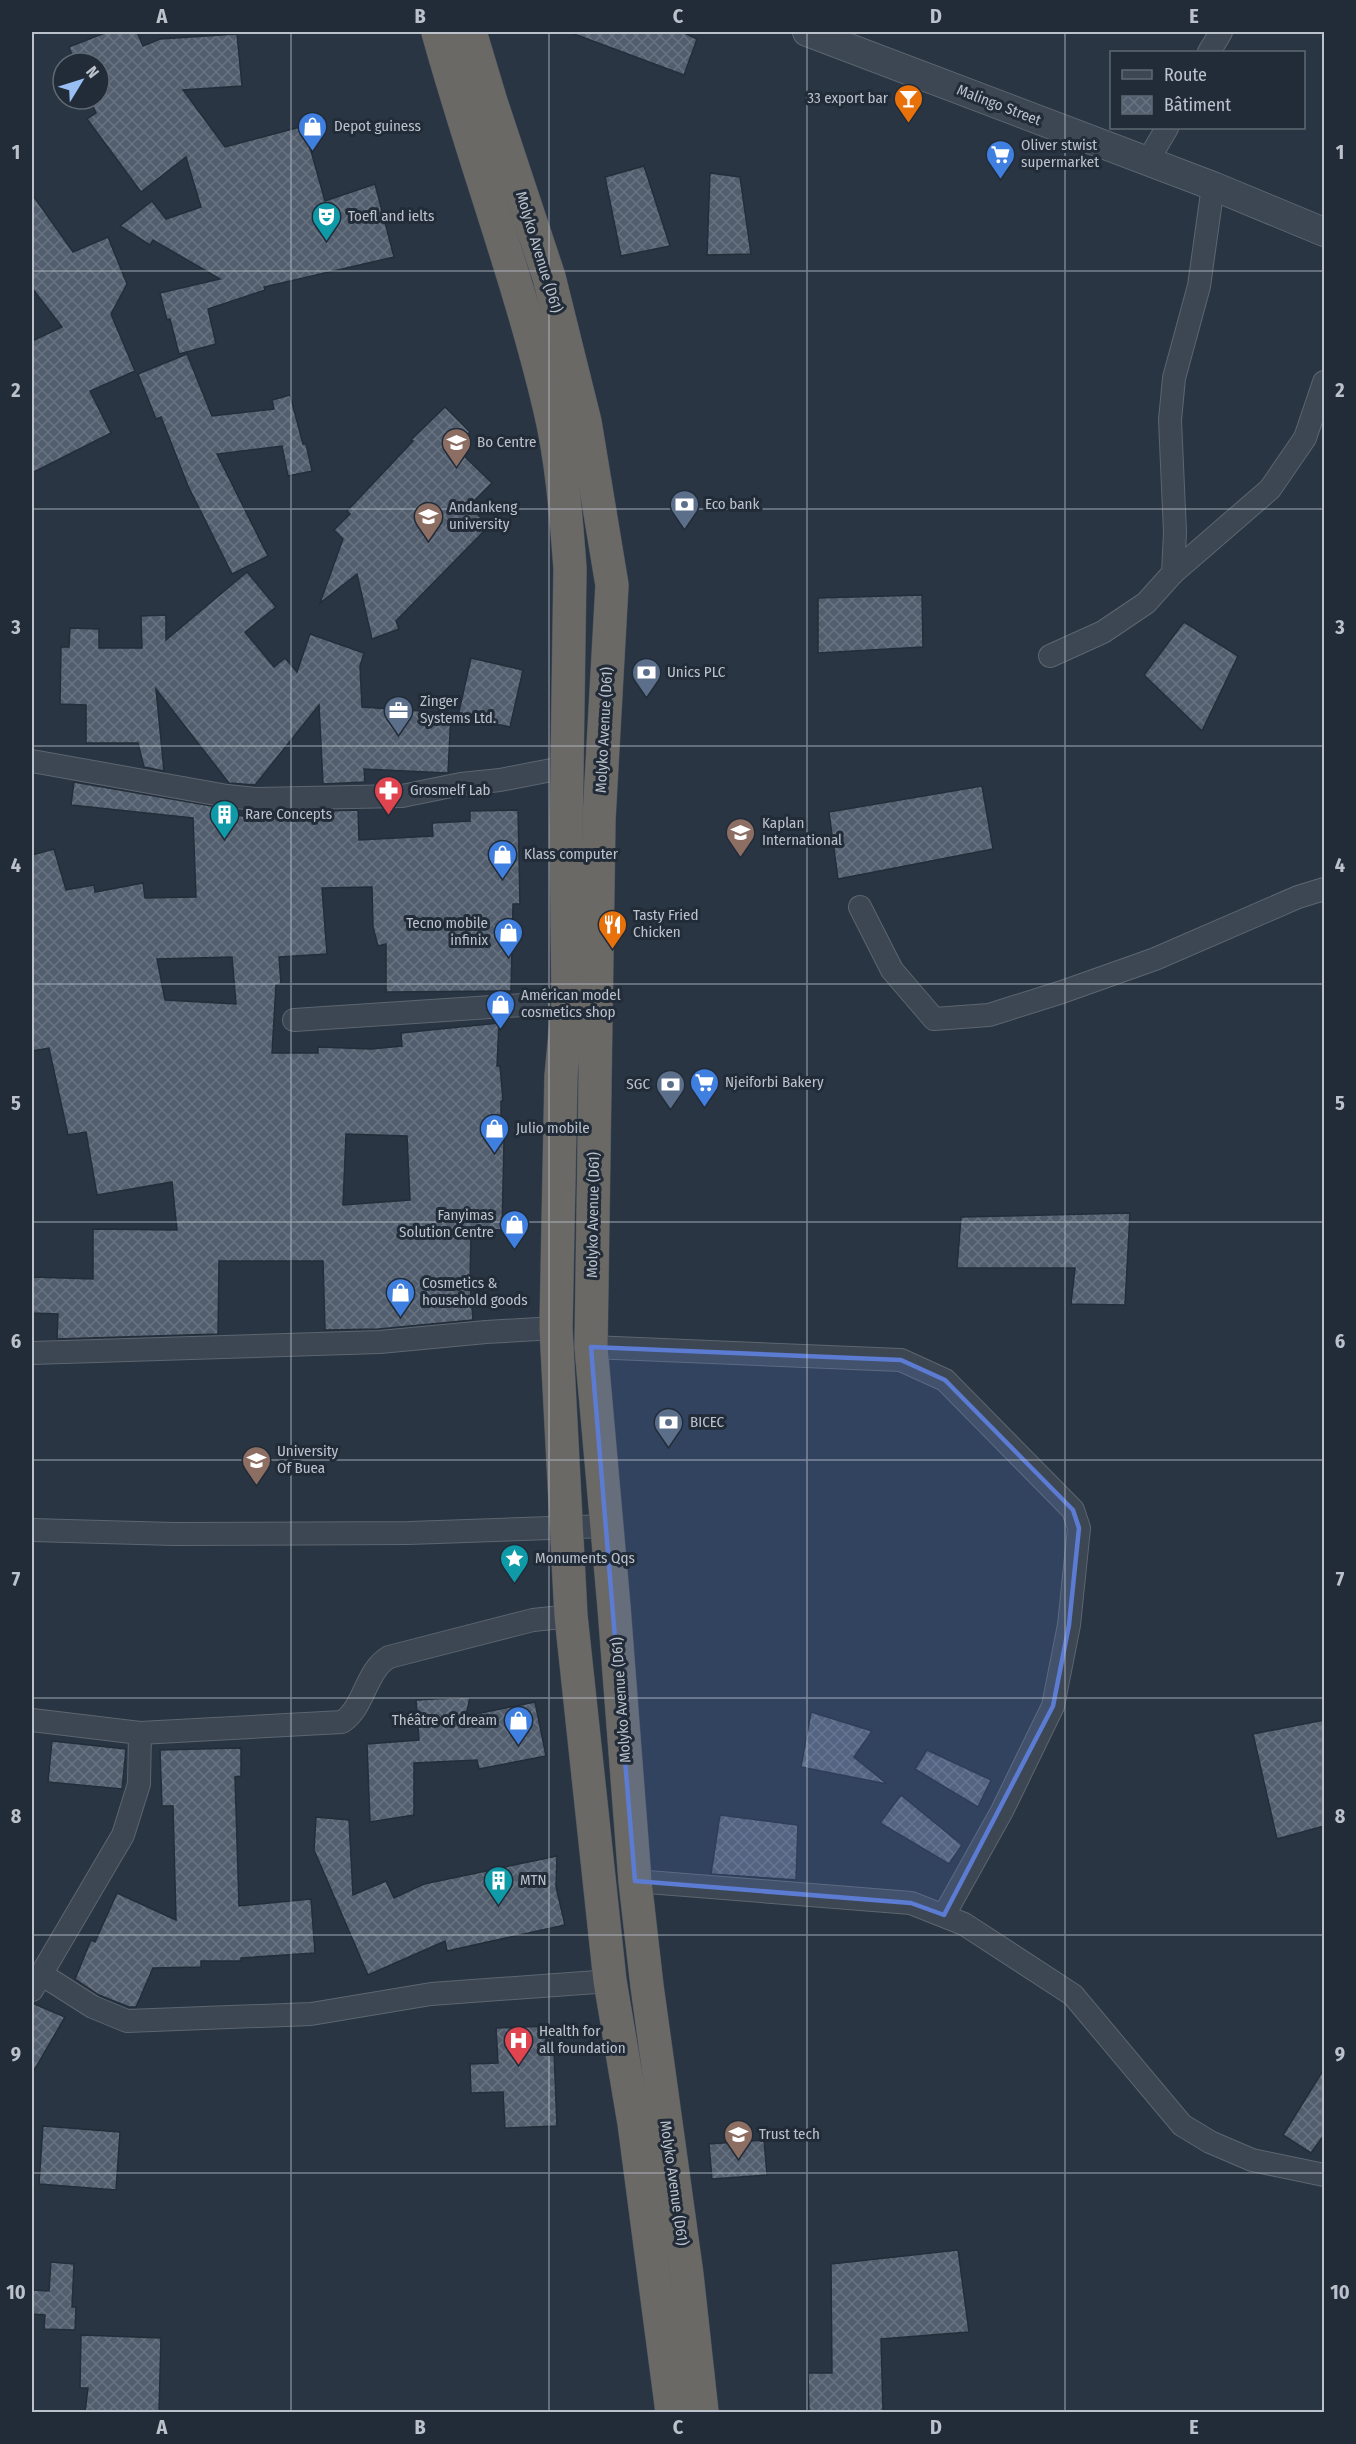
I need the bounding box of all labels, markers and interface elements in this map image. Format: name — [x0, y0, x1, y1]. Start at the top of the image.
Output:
text: A — [156, 4, 169, 28]
text: B — [414, 4, 426, 28]
text: C — [673, 4, 684, 28]
text: D — [930, 4, 942, 28]
text: E — [1189, 4, 1199, 28]
north arrow — [51, 51, 111, 111]
legend — [1110, 51, 1305, 129]
text: N — [82, 62, 103, 82]
text: Route — [1164, 64, 1207, 86]
street label: Malingo Street — [954, 81, 1044, 129]
bar icon: 33 export bar — [893, 82, 925, 124]
place label: 33 export bar — [807, 89, 889, 107]
text: Bâtiment — [1164, 94, 1231, 116]
shop icon: Depot guiness — [297, 110, 329, 152]
place label: Depot guiness — [334, 117, 421, 135]
place label: Oliver stwist supermarket — [1021, 136, 1099, 171]
supermarket icon: Oliver stwist supermarket — [984, 138, 1016, 180]
text: 1 — [12, 140, 20, 164]
text: 1 — [1336, 140, 1344, 164]
street label: Molyko Avenue (D61) — [512, 189, 566, 315]
theatre icon: Toefl and ielts — [311, 200, 343, 242]
place label: Toefl and ielts — [348, 207, 434, 225]
text: 2 — [10, 378, 21, 402]
text: 2 — [1334, 378, 1345, 402]
school or university icon: Bo Centre — [440, 426, 472, 468]
place label: Bo Centre — [477, 433, 536, 451]
bank icon: Eco bank — [668, 488, 700, 530]
place label: Eco bank — [705, 495, 759, 513]
place label: Andankeng university — [449, 498, 517, 533]
school or university icon: Andankeng university — [412, 500, 444, 542]
text: 3 — [10, 615, 21, 639]
text: 3 — [1334, 615, 1345, 639]
bank icon: Unics PLC — [630, 656, 662, 698]
place label: Unics PLC — [667, 663, 726, 681]
street label: Molyko Avenue (D61) — [592, 667, 616, 793]
place label: Zinger Systems Ltd. — [420, 692, 496, 727]
office icon: Zinger Systems Ltd. — [383, 694, 415, 736]
pharmacy icon: Grosmelf Lab — [373, 774, 405, 816]
place label: Grosmelf Lab — [410, 781, 491, 799]
building icon: Rare Concepts — [208, 798, 240, 840]
place label: Rare Concepts — [245, 805, 332, 823]
place label: Kaplan International — [762, 814, 842, 849]
school or university icon: Kaplan International — [725, 816, 757, 858]
shop icon: Klass computer — [487, 838, 519, 880]
place label: Klass computer — [524, 845, 619, 863]
text: 4 — [11, 853, 21, 877]
text: 4 — [1335, 853, 1345, 877]
place label: Tasty Fried Chicken — [633, 906, 698, 941]
restaurant icon: Tasty Fried Chicken — [596, 908, 628, 950]
place label: Tecno mobile infinix — [406, 914, 488, 949]
shop icon: Tecno mobile infinix — [493, 916, 525, 958]
place label: Américan model cosmetics shop — [521, 986, 621, 1021]
shop icon: Américan model cosmetics shop — [484, 988, 516, 1030]
supermarket icon: Njeiforbi Bakery — [688, 1066, 720, 1108]
bank icon: SGC — [655, 1068, 687, 1110]
place label: Njeiforbi Bakery — [725, 1073, 824, 1091]
place label: SGC — [626, 1075, 650, 1093]
text: 5 — [11, 1091, 21, 1115]
text: 5 — [1335, 1091, 1345, 1115]
shop icon: Julio mobile — [479, 1112, 511, 1154]
place label: Julio mobile — [516, 1119, 590, 1137]
street label: Molyko Avenue (D61) — [583, 1152, 603, 1278]
place label: Fanyimas Solution Centre — [399, 1206, 494, 1241]
shop icon: Fanyimas Solution Centre — [499, 1208, 531, 1250]
place label: Cosmetics & household goods — [422, 1274, 528, 1309]
shop icon: Cosmetics & household goods — [385, 1276, 417, 1318]
text: 6 — [11, 1329, 21, 1353]
text: 6 — [1335, 1329, 1345, 1353]
bank icon: BICEC — [653, 1406, 685, 1448]
place label: BICEC — [690, 1413, 725, 1431]
place label: University Of Buea — [277, 1442, 339, 1477]
school or university icon: University Of Buea — [240, 1444, 272, 1486]
place icon: Monuments Qqs — [498, 1542, 530, 1584]
place label: Monuments Qqs — [535, 1549, 635, 1567]
text: 7 — [12, 1567, 21, 1591]
text: 7 — [1336, 1567, 1345, 1591]
street label: Molyko Avenue (D61) — [608, 1636, 634, 1764]
shop icon: Théâtre of dream — [502, 1704, 534, 1746]
place label: Théâtre of dream — [392, 1711, 497, 1729]
text: 8 — [11, 1804, 22, 1828]
text: 8 — [1335, 1804, 1346, 1828]
building icon: MTN — [483, 1864, 515, 1906]
place label: MTN — [520, 1871, 547, 1889]
place label: Health for all foundation — [539, 2022, 626, 2057]
hospital icon: Health for all foundation — [502, 2024, 534, 2066]
text: 9 — [11, 2042, 21, 2066]
text: 9 — [1335, 2042, 1345, 2066]
school or university icon: Trust tech — [722, 2118, 754, 2160]
street label: Molyko Avenue (D61) — [656, 2119, 692, 2247]
place label: Trust tech — [759, 2125, 820, 2143]
text: 10 — [6, 2280, 26, 2304]
text: 10 — [1330, 2280, 1350, 2304]
text: A — [156, 2415, 169, 2439]
text: B — [414, 2415, 426, 2439]
text: C — [673, 2415, 684, 2439]
text: D — [930, 2415, 942, 2439]
text: E — [1189, 2415, 1199, 2439]

